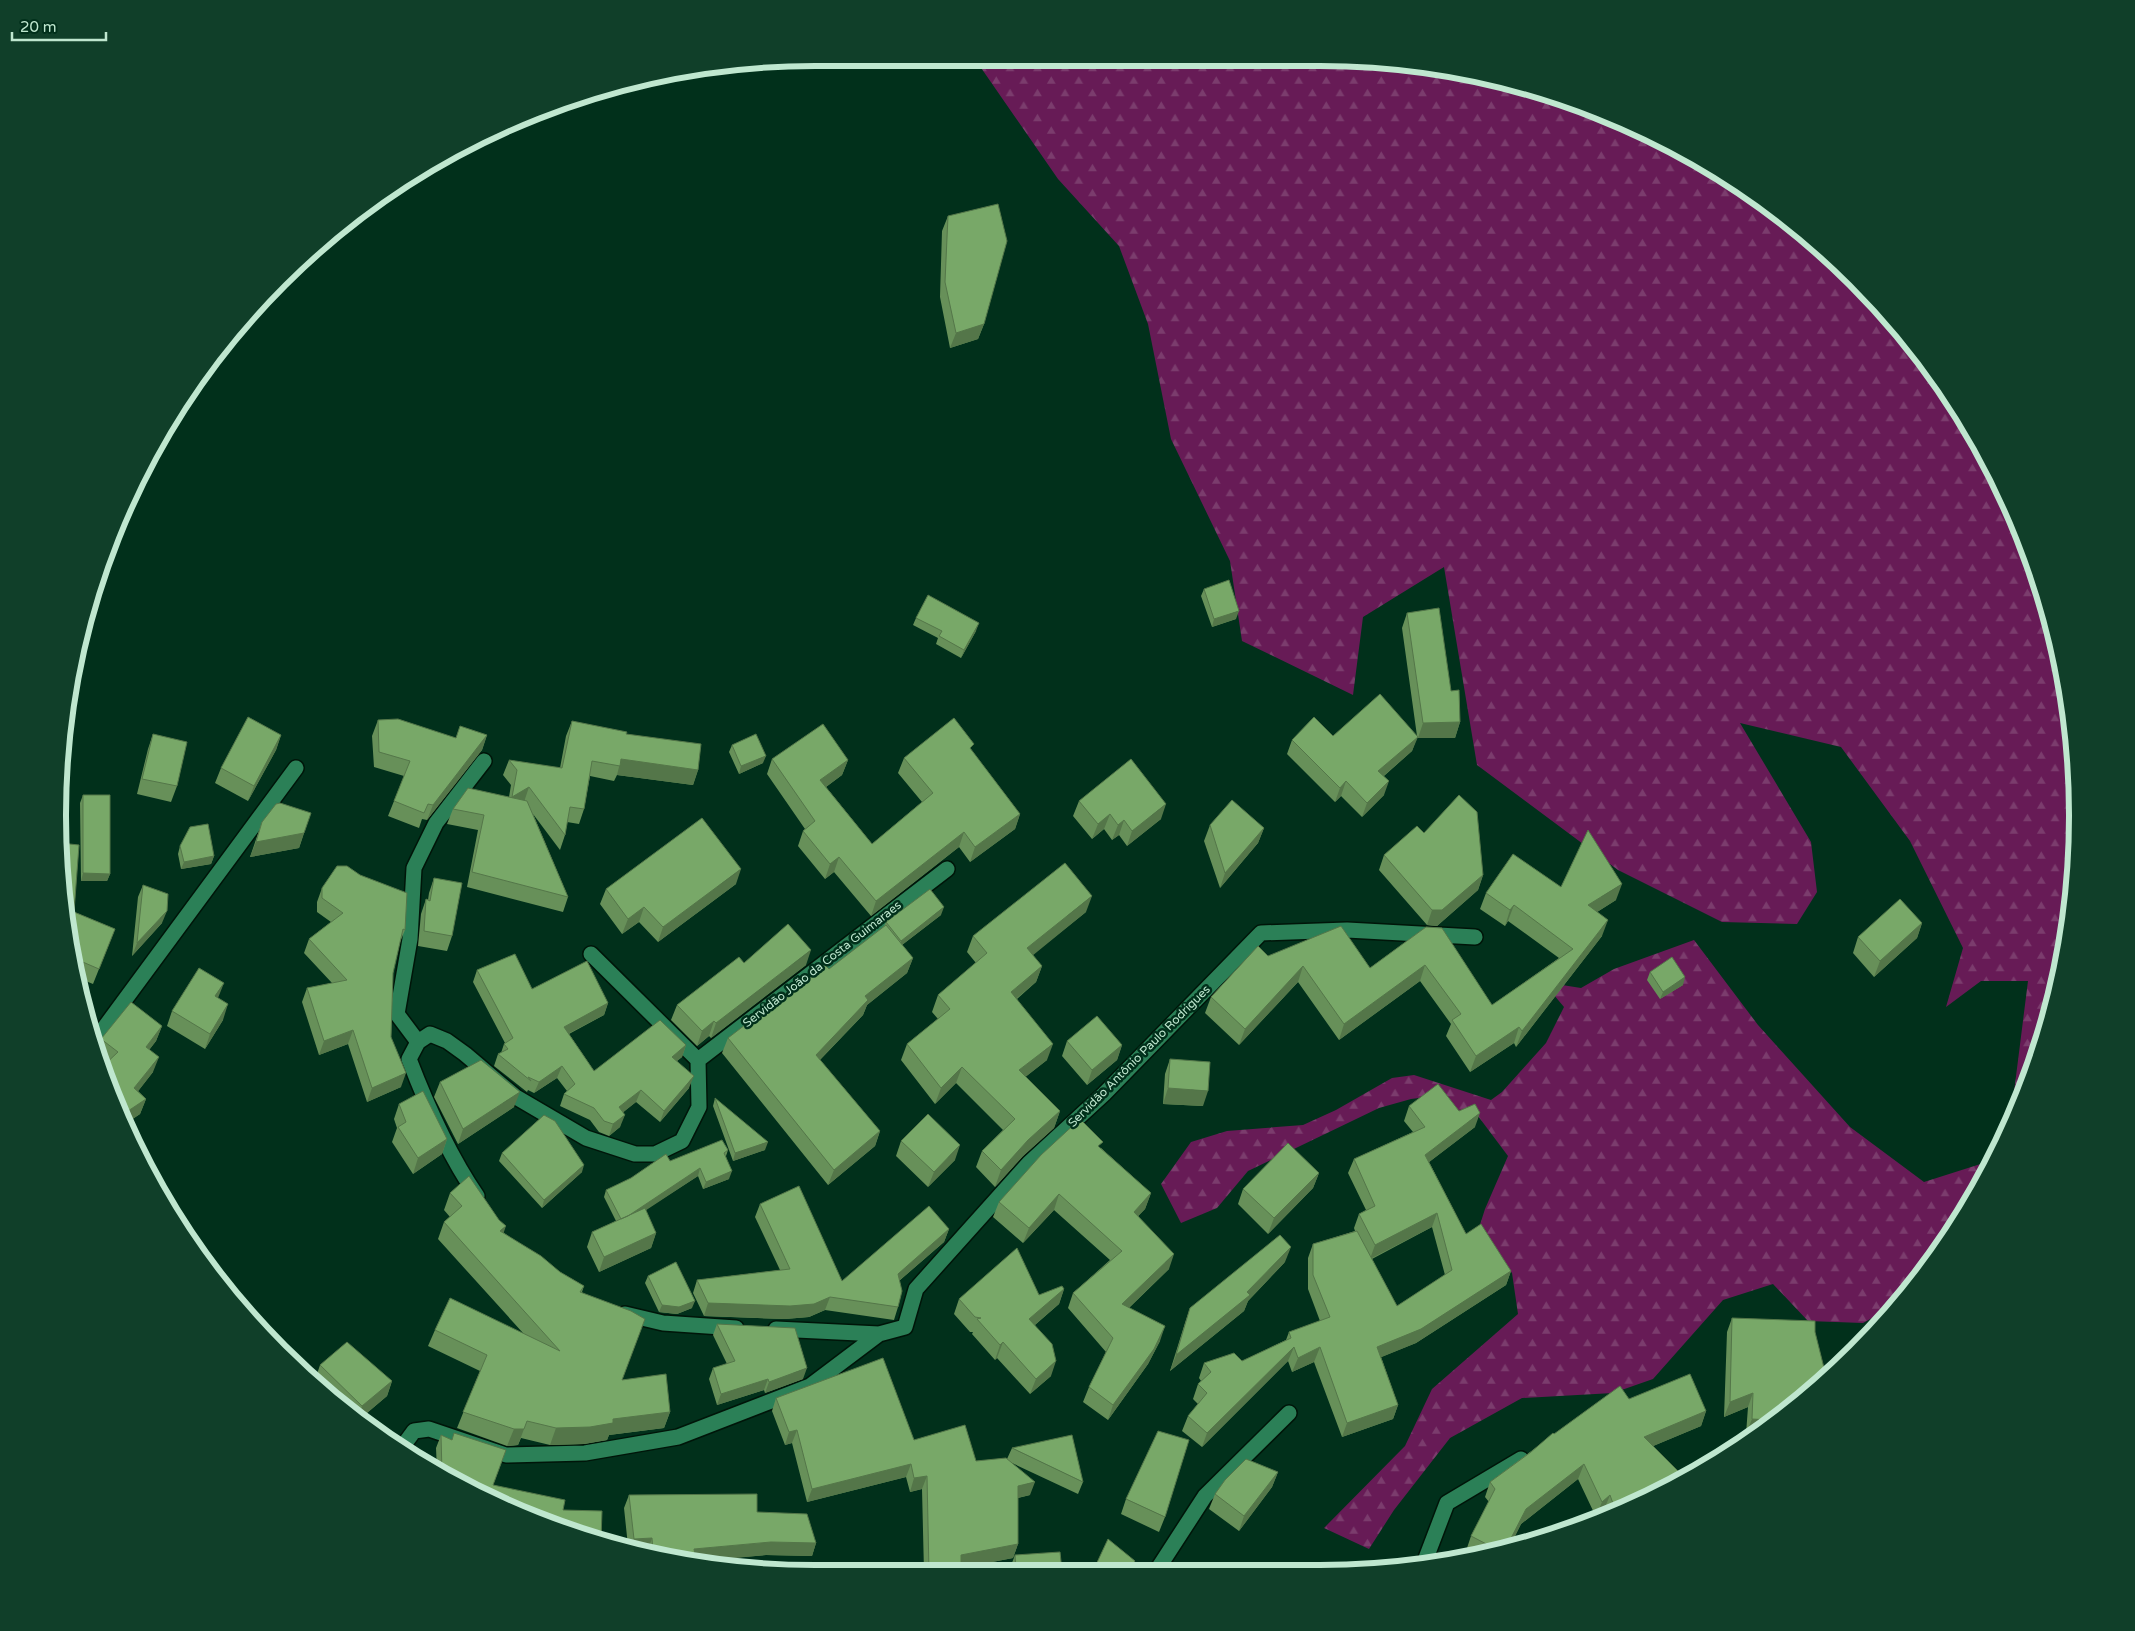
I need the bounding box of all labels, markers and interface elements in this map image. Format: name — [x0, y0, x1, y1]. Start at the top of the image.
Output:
scale bar — [12, 10, 106, 42]
text: 20 m — [20, 18, 57, 36]
street label: Servidão João da Costa Guimaraes — [740, 898, 904, 1030]
street label: Servidão Antônio Paulo Rodrigues — [1065, 982, 1213, 1130]

